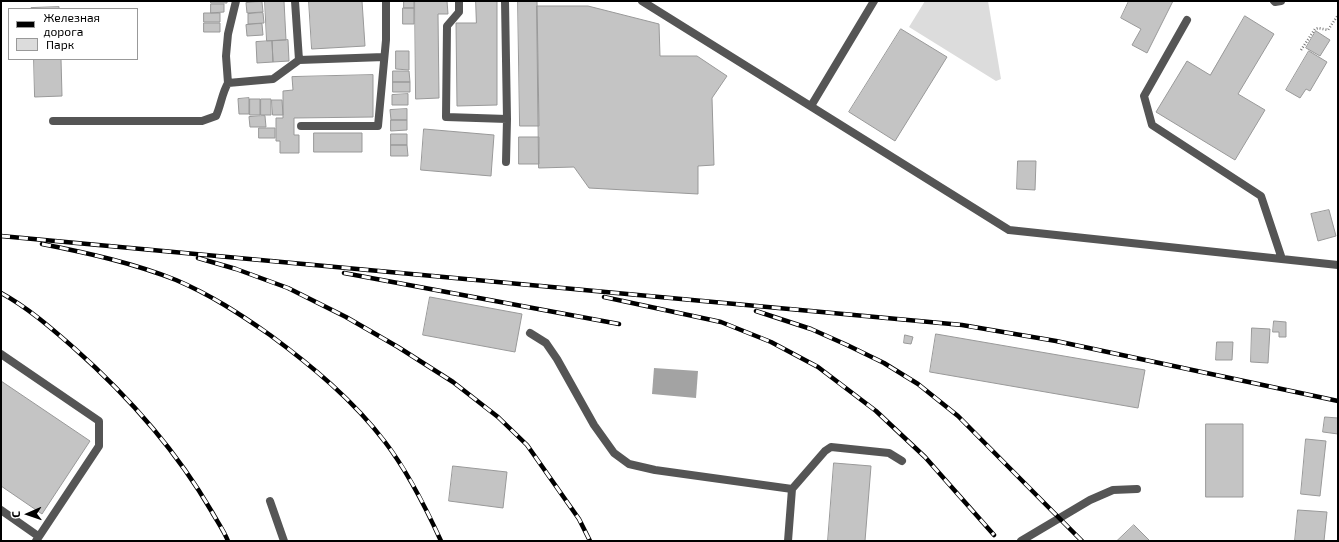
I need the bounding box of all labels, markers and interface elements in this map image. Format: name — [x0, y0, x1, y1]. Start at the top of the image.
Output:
legend — [8, 8, 138, 60]
text: Железная дорога — [43, 10, 100, 38]
text: Парк — [46, 37, 74, 51]
north arrow — [8, 494, 48, 534]
text: С — [9, 511, 22, 518]

